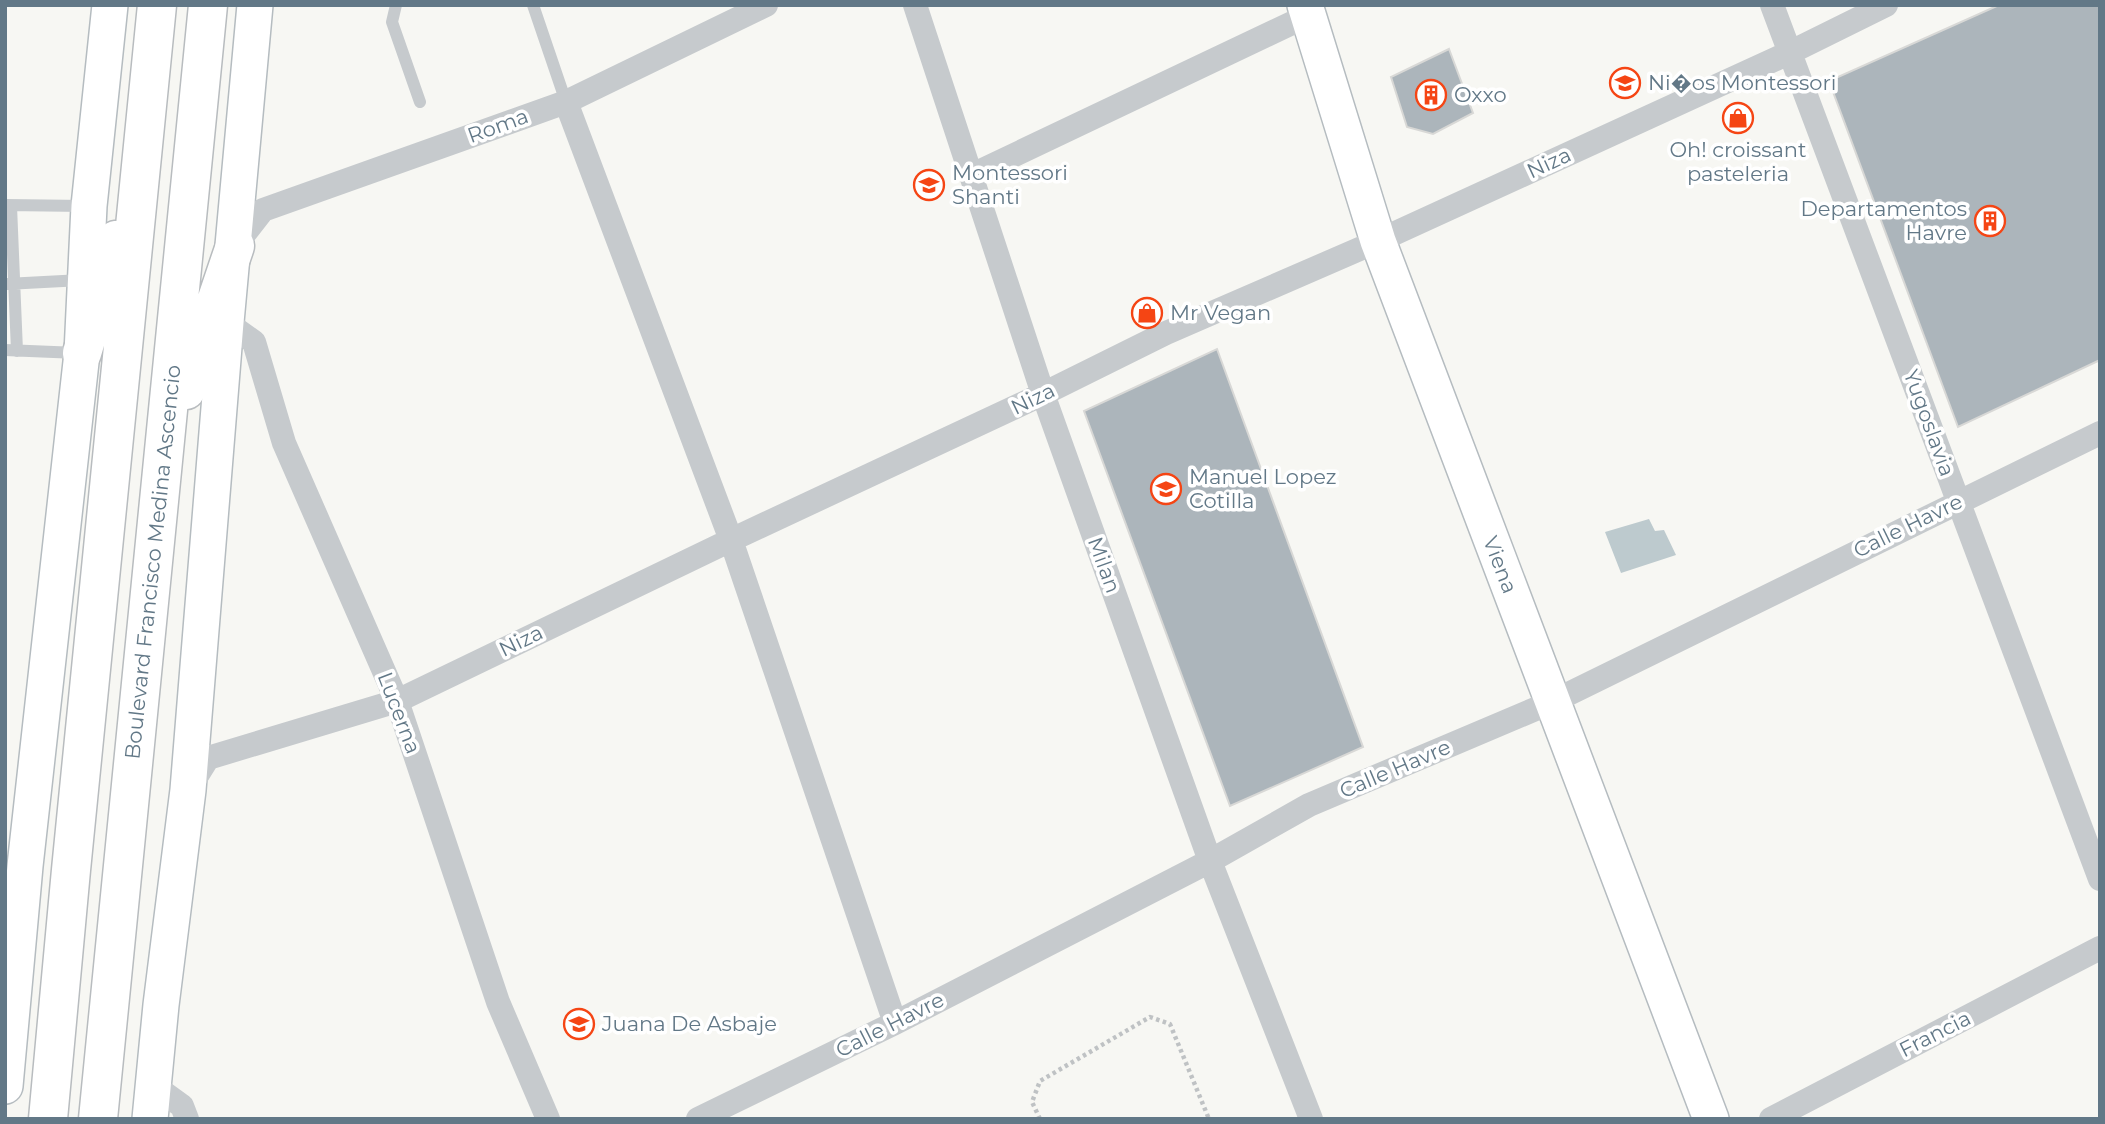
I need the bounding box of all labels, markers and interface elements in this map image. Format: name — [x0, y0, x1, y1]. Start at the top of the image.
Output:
school or university icon: Ni�os Montessori — [1608, 66, 1642, 100]
place label: Ni�os Montessori — [1648, 70, 1836, 95]
building icon: Oxxo — [1414, 78, 1448, 112]
place label: Oxxo — [1454, 82, 1507, 107]
shop icon: Oh! croissant pasteleria — [1721, 101, 1755, 135]
street label: Roma — [464, 103, 532, 148]
place label: Oh! croissant pasteleria — [1669, 137, 1807, 186]
street label: Niza — [1523, 142, 1575, 184]
place label: Montessori Shanti — [952, 160, 1068, 209]
school or university icon: Montessori Shanti — [912, 168, 946, 202]
place label: Departamentos Havre — [1800, 196, 1967, 245]
building icon: Departamentos Havre — [1973, 204, 2007, 238]
shop icon: Mr Vegan — [1130, 296, 1164, 330]
place label: Mr Vegan — [1170, 300, 1271, 325]
street label: Boulevard Francisco Medina Ascencio — [119, 363, 186, 760]
street label: Yugoslavia — [1899, 366, 1960, 480]
street label: Niza — [1007, 377, 1059, 420]
place label: Manuel Lopez Cotilla — [1189, 464, 1337, 513]
school or university icon: Manuel Lopez Cotilla — [1149, 472, 1183, 506]
street label: Calle Havre — [1849, 488, 1966, 563]
street label: Milan — [1083, 533, 1126, 596]
street label: Viena — [1478, 533, 1523, 597]
street label: Niza — [495, 619, 547, 662]
street label: Lucerna — [372, 668, 426, 757]
street label: Calle Havre — [1336, 734, 1454, 803]
street label: Calle Havre — [831, 987, 948, 1062]
street label: Francia — [1895, 1005, 1975, 1062]
school or university icon: Juana De Asbaje — [562, 1007, 596, 1041]
place label: Juana De Asbaje — [601, 1011, 777, 1036]

